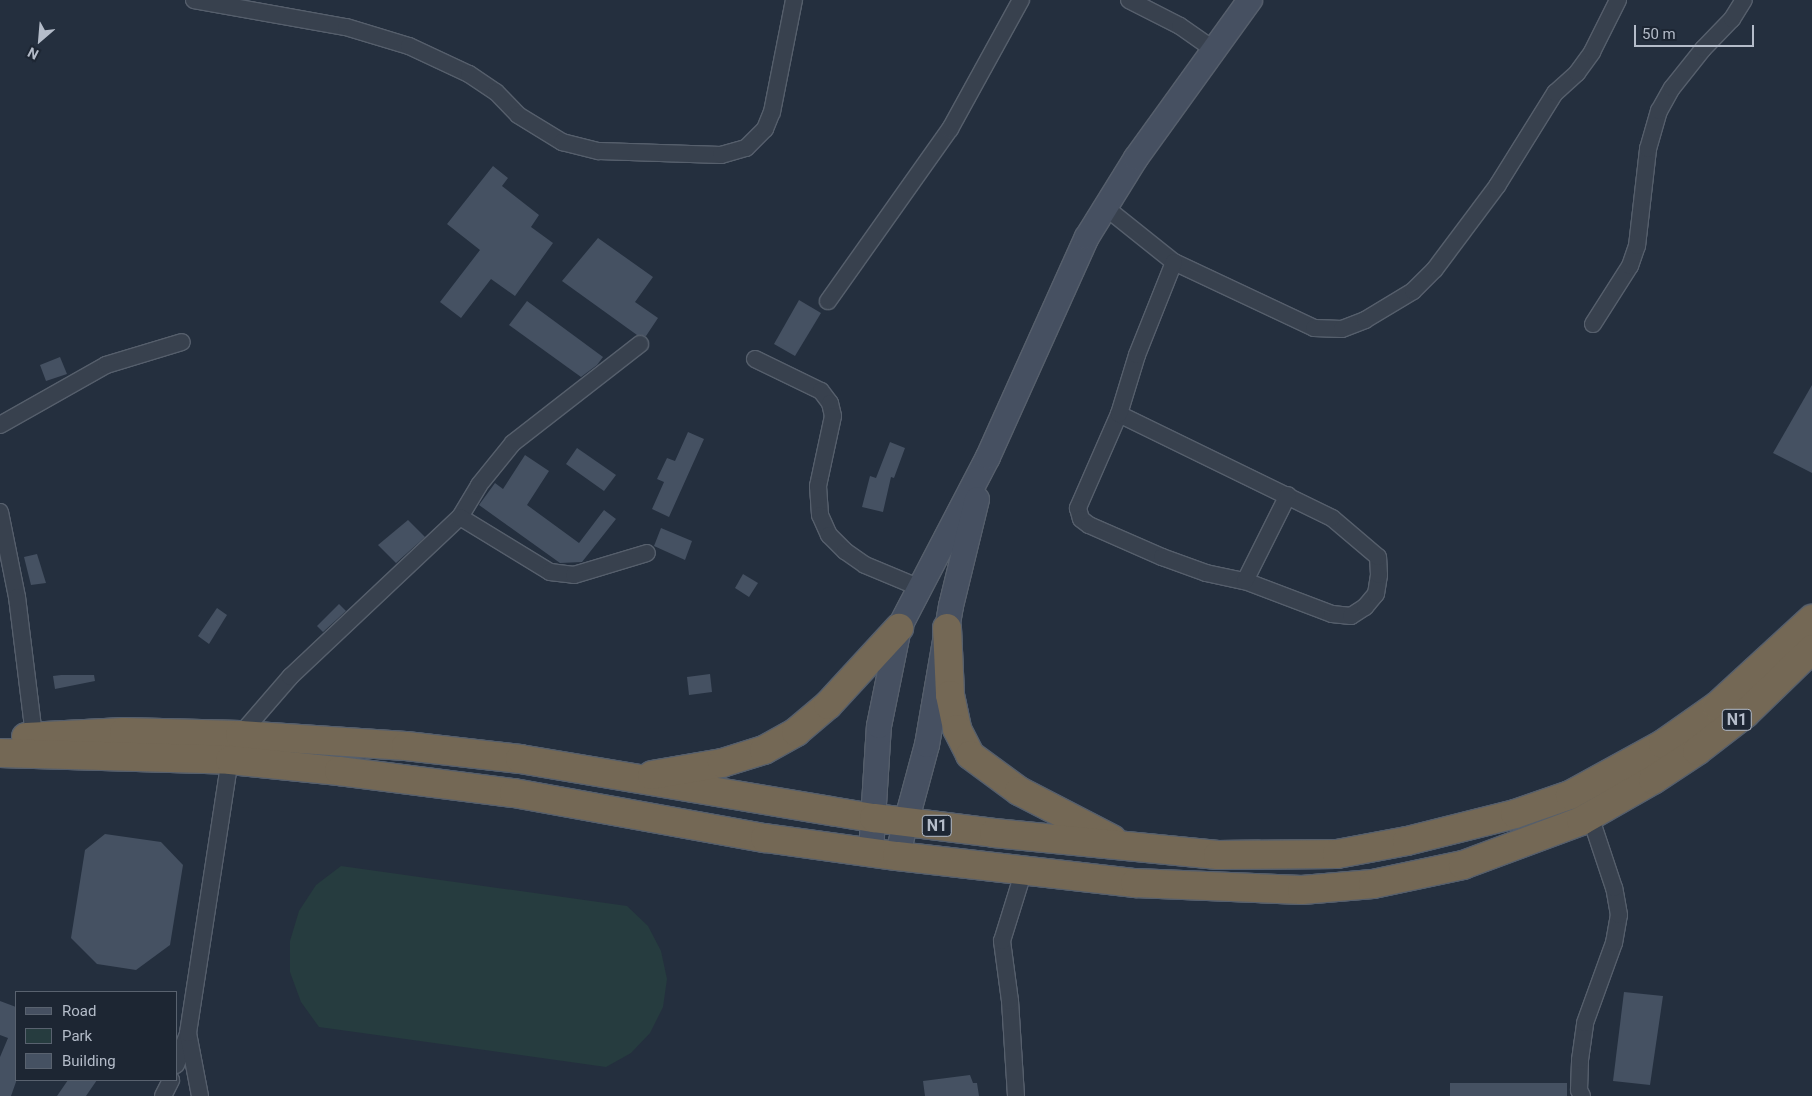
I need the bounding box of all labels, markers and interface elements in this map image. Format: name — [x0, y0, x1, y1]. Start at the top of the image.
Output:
north arrow — [15, 15, 65, 65]
scale bar — [1637, 15, 1757, 47]
text: 50 m — [1642, 25, 1676, 43]
text: N — [25, 44, 41, 63]
road number: N1 — [1721, 706, 1753, 734]
road number: N1 — [921, 812, 953, 839]
legend — [15, 991, 178, 1081]
text: Road — [62, 1002, 96, 1020]
text: Park — [62, 1027, 92, 1045]
text: Building — [62, 1052, 116, 1070]

